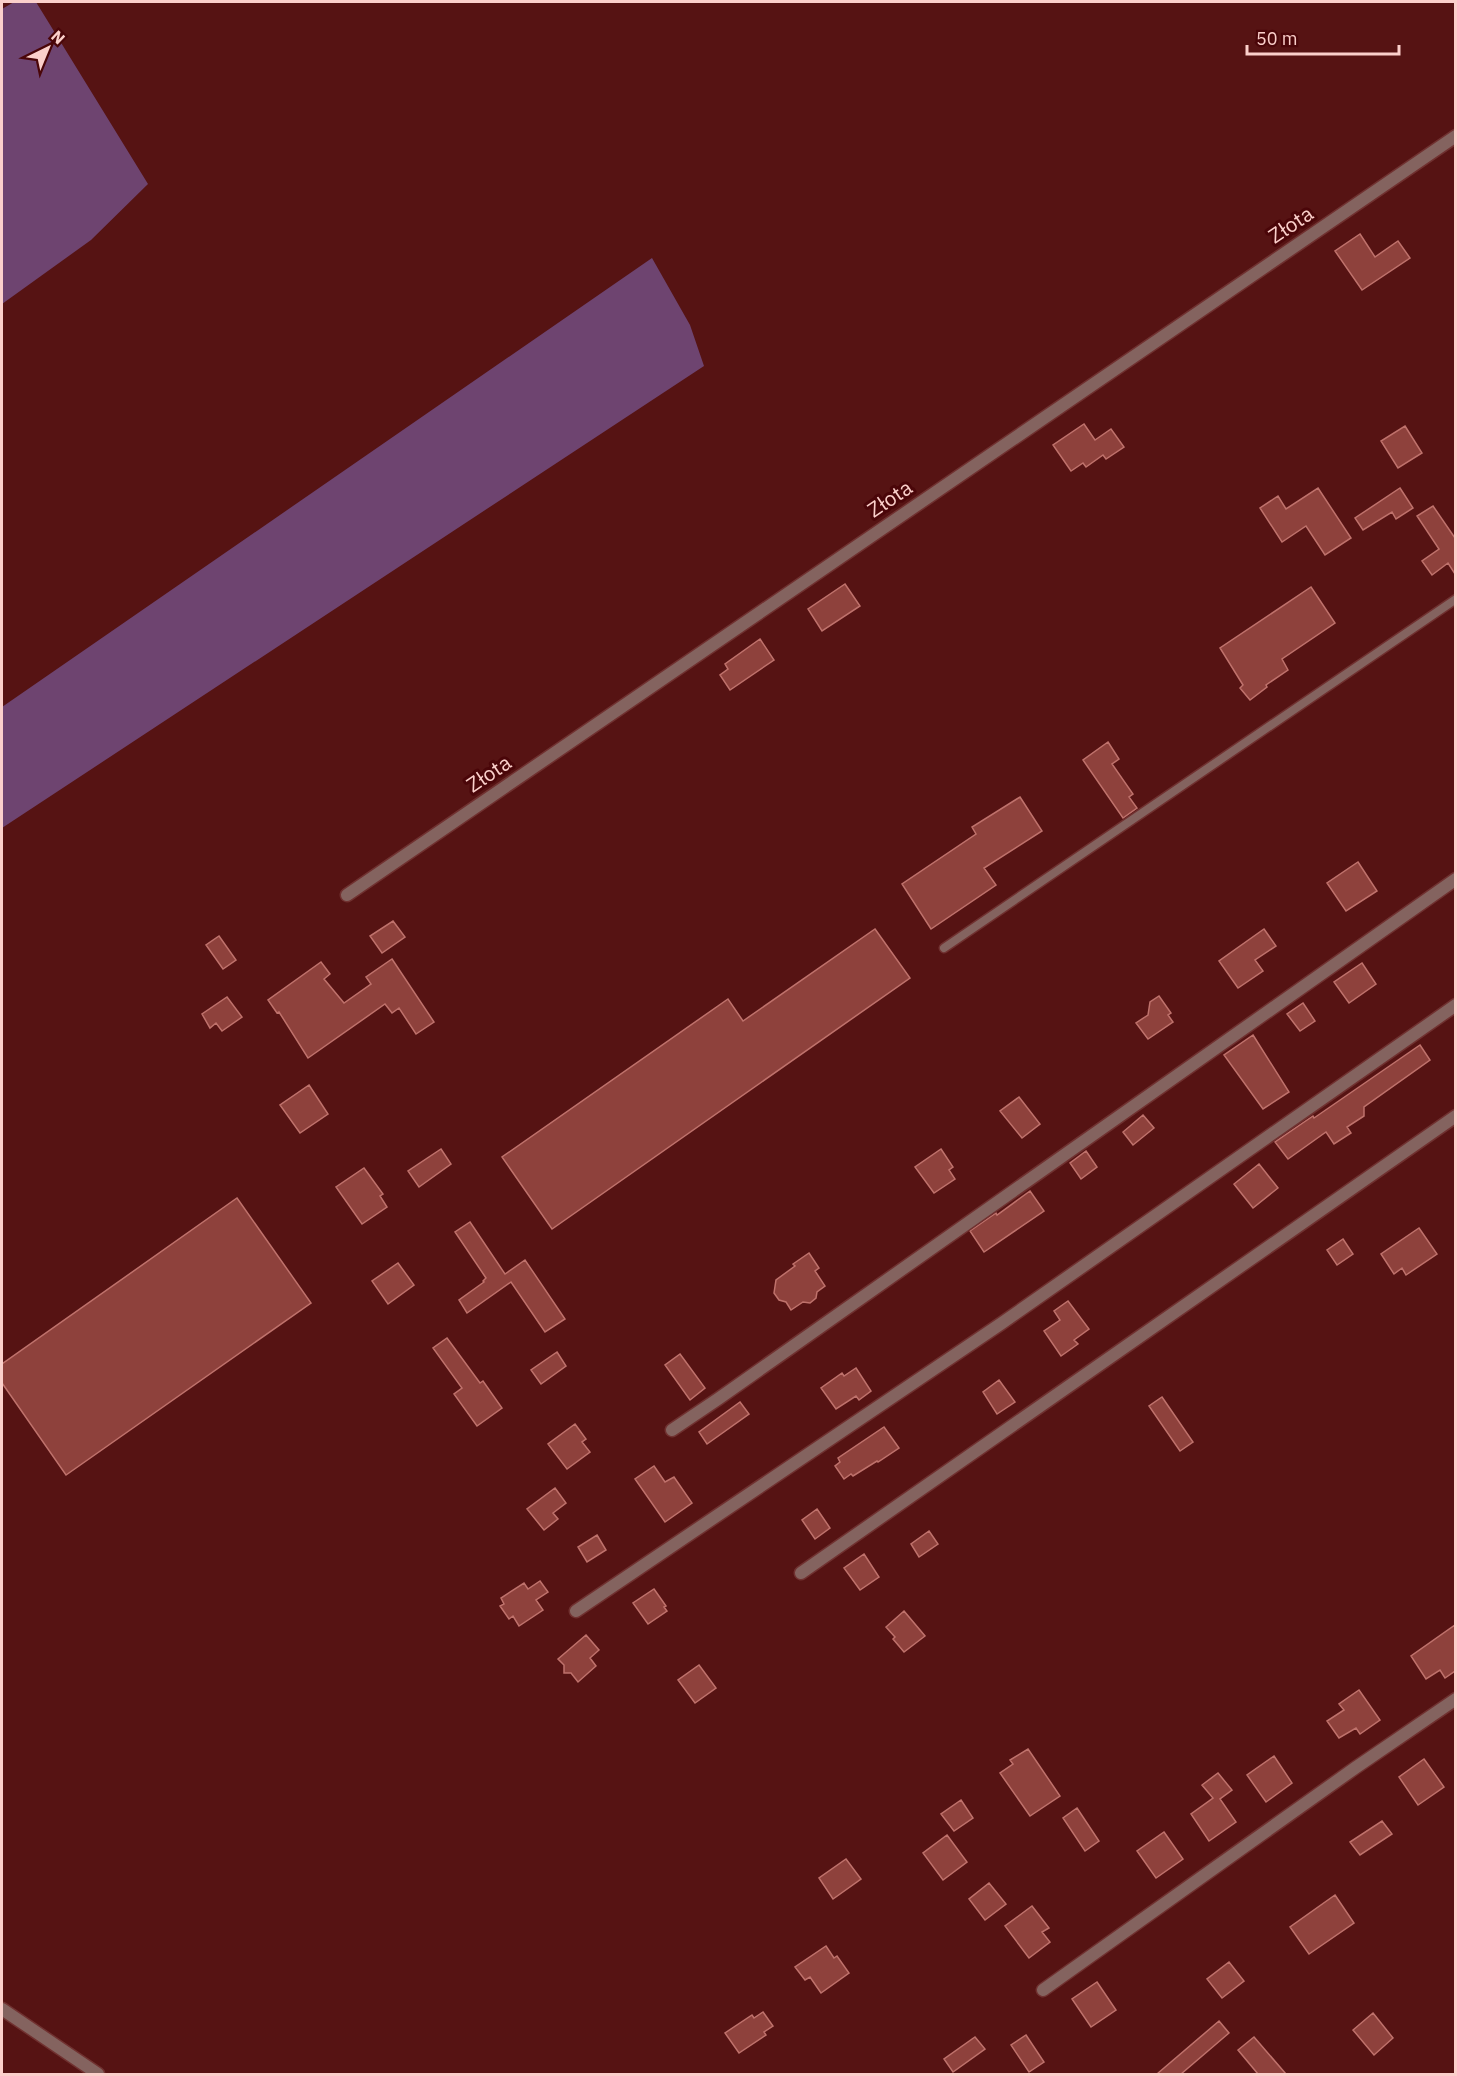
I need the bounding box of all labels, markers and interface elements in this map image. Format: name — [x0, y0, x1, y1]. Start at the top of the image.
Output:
north arrow — [18, 18, 78, 78]
scale bar — [1247, 18, 1398, 56]
text: N — [47, 26, 69, 48]
text: 50 m — [1256, 27, 1298, 50]
street label: Złota — [1263, 199, 1318, 249]
street label: Złota — [862, 473, 917, 523]
street label: Złota — [461, 748, 516, 798]

